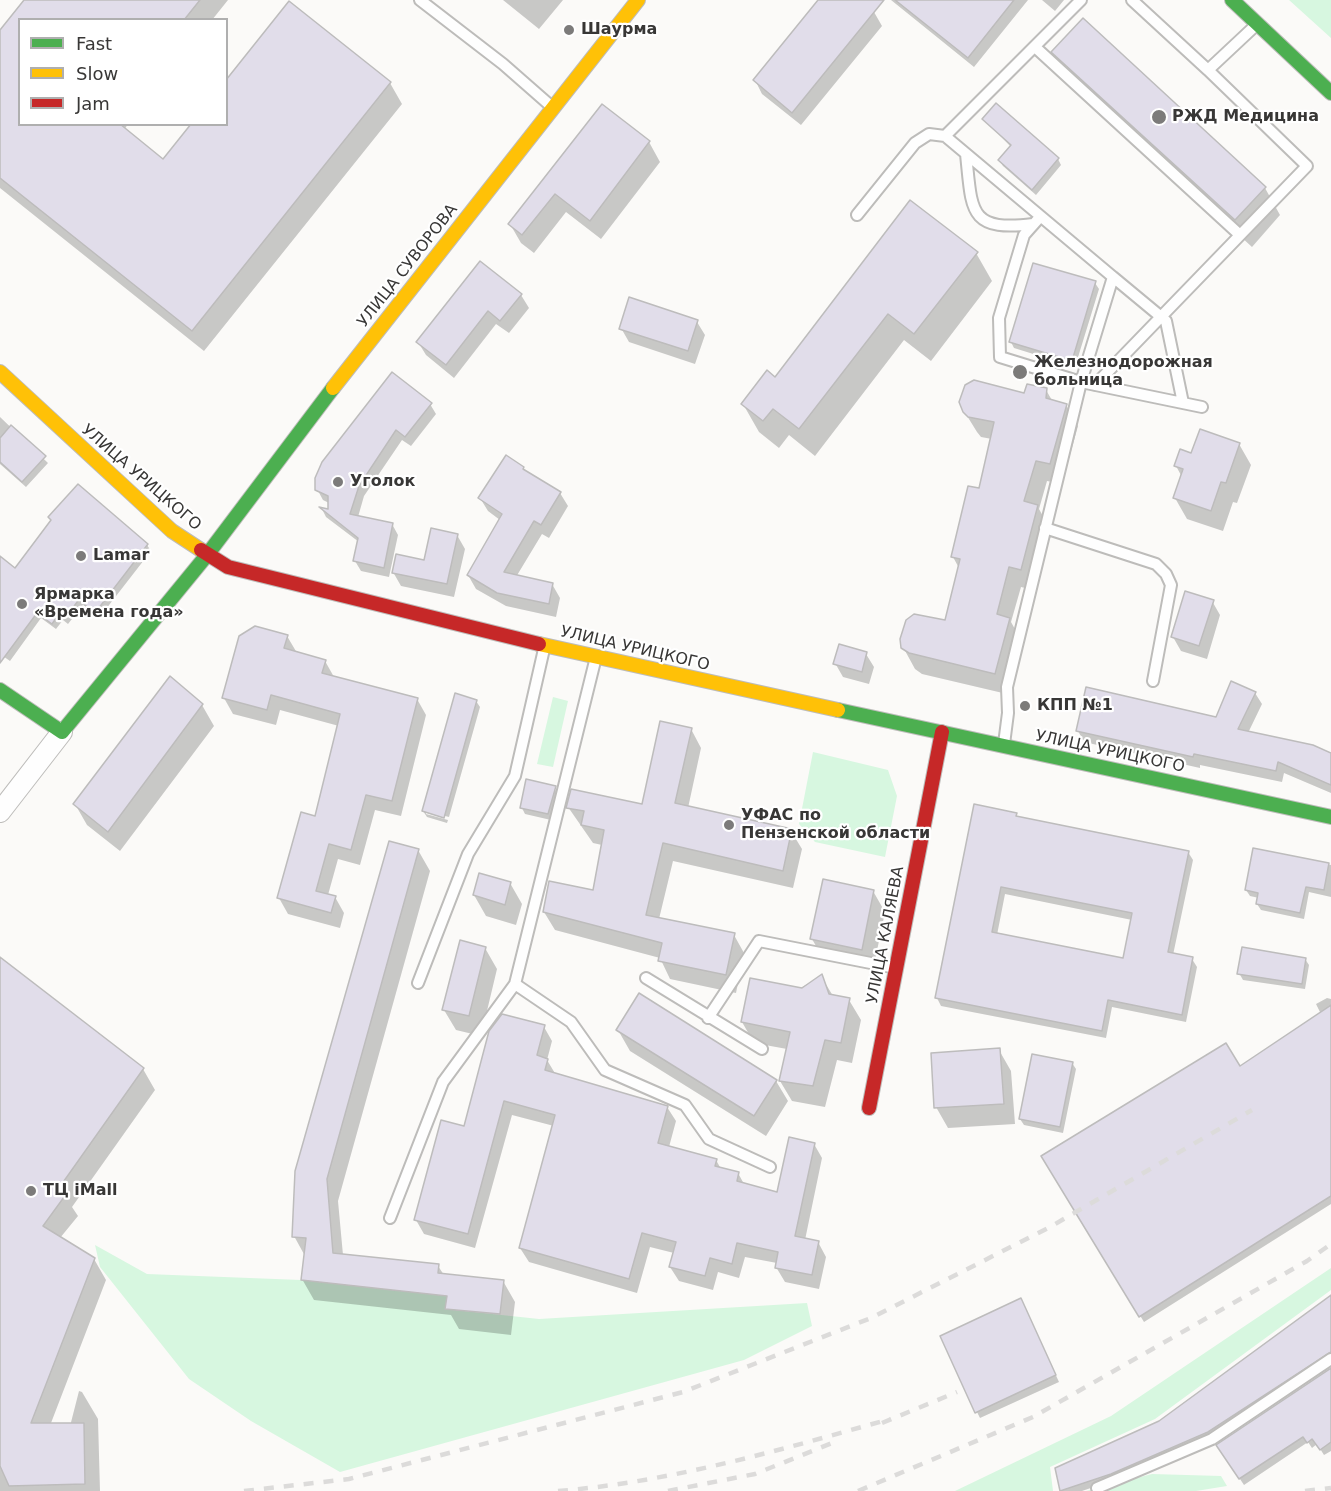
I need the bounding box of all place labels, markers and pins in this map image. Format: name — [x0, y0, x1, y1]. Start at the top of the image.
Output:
place label: Шаурма — [581, 20, 657, 40]
marker: Шаурма — [562, 23, 576, 37]
place label: РЖД Медицина — [1172, 107, 1319, 127]
marker: РЖД Медицина — [1150, 108, 1168, 126]
place label: Железнодорожная больница — [1034, 353, 1213, 391]
marker: Железнодорожная больница — [1011, 363, 1029, 381]
place label: Уголок — [350, 472, 415, 492]
marker: Уголок — [331, 475, 345, 489]
place label: Lamar — [93, 546, 149, 566]
marker: Lamar — [74, 549, 88, 563]
place label: Ярмарка «Времена года» — [34, 585, 184, 623]
marker: Ярмарка «Времена года» — [15, 597, 29, 611]
place label: КПП №1 — [1037, 696, 1113, 716]
marker: КПП №1 — [1018, 699, 1032, 713]
place label: УФАС по Пензенской области — [741, 806, 930, 844]
marker: УФАС по Пензенской области — [722, 818, 736, 832]
place label: ТЦ iMall — [43, 1181, 118, 1201]
marker: ТЦ iMall — [24, 1184, 38, 1198]

